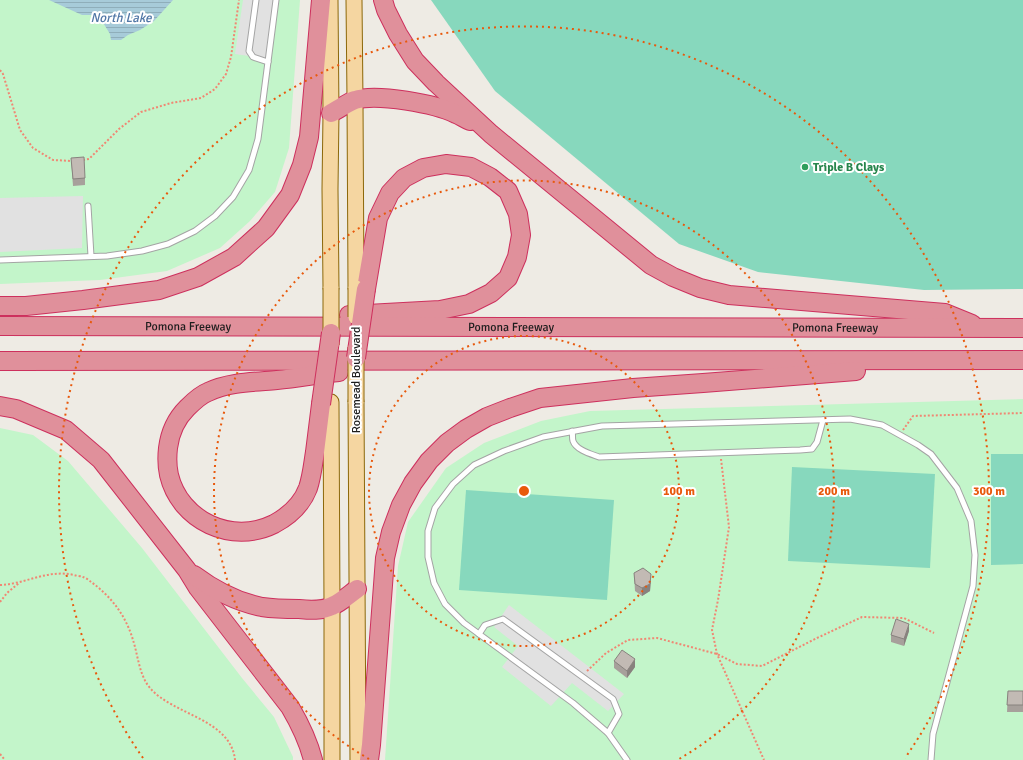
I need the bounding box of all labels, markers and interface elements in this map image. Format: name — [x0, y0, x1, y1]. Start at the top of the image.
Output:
water label: North Lake — [90, 10, 153, 26]
place label: Triple B Clays — [813, 160, 885, 175]
marker: Triple B Clays — [800, 162, 810, 172]
street label: Pomona Freeway — [145, 319, 231, 334]
street label: Pomona Freeway — [468, 319, 554, 335]
street label: Pomona Freeway — [792, 320, 878, 335]
street label: Rosemead Boulevard — [349, 327, 364, 433]
centre of rings — [517, 484, 531, 498]
text: 100 m — [663, 484, 695, 499]
text: 200 m — [818, 484, 850, 499]
text: 300 m — [973, 484, 1005, 499]

